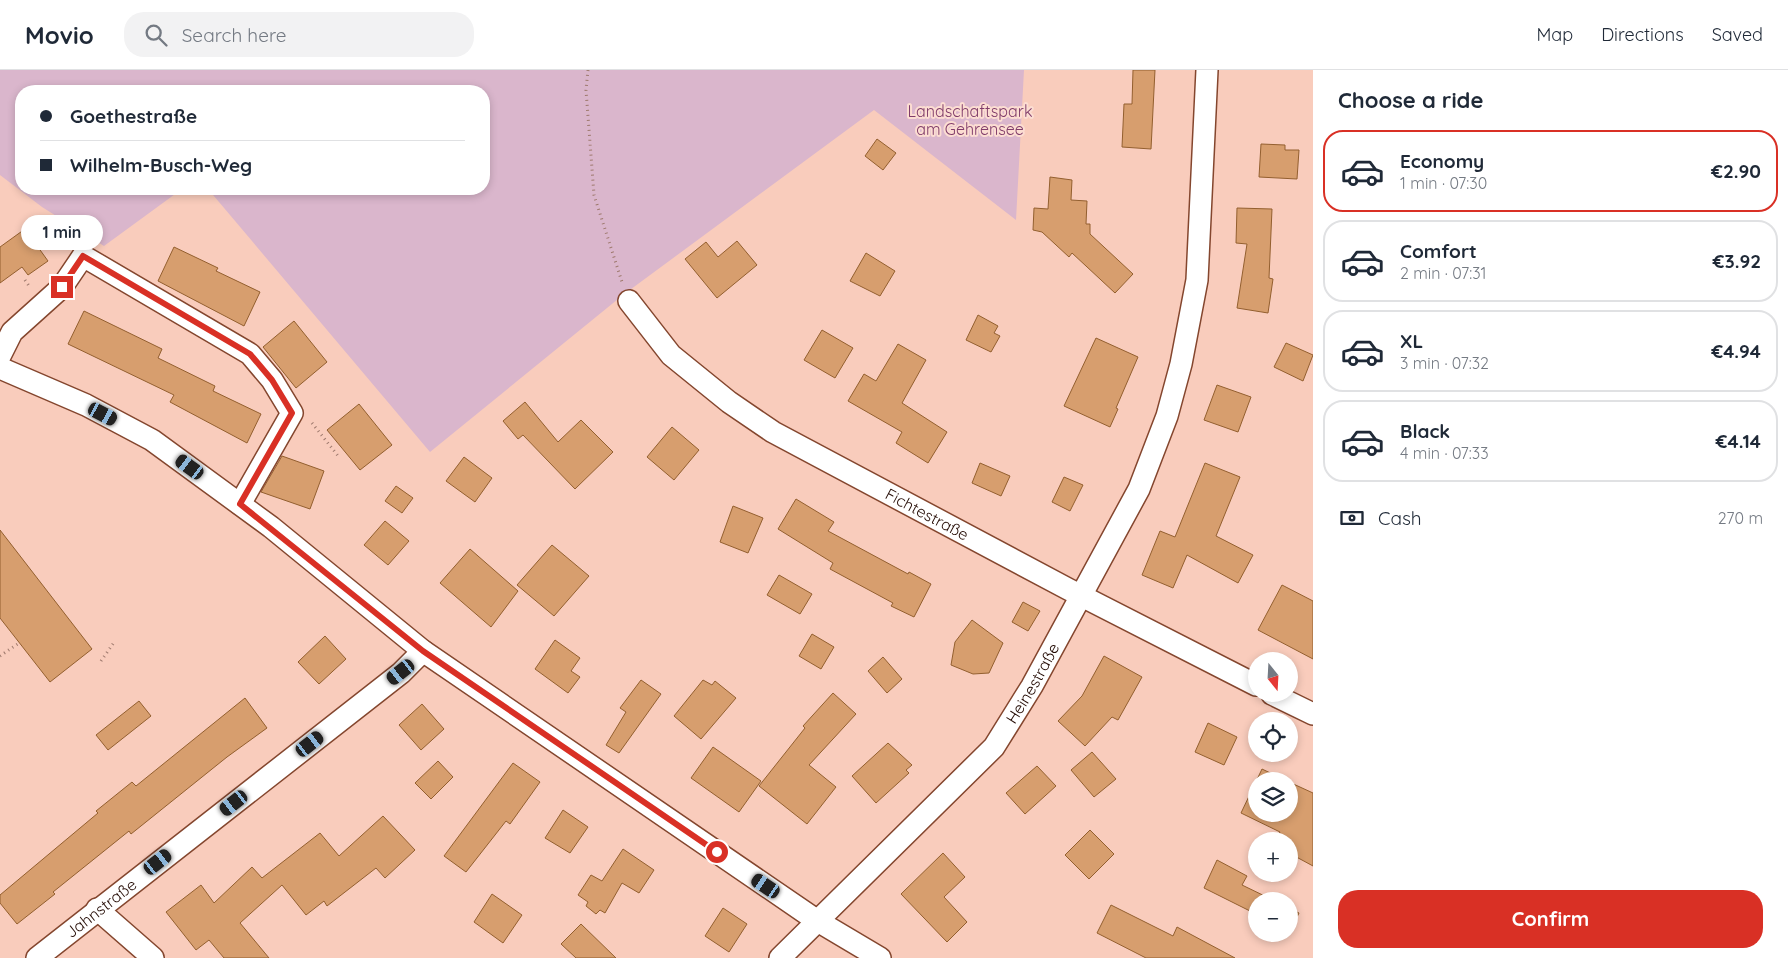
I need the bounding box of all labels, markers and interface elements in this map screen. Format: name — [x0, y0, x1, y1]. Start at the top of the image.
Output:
search box — [124, 12, 474, 57]
text: Movio — [25, 20, 94, 50]
icon: search — [142, 21, 170, 49]
text: Search here — [182, 23, 287, 47]
text: Map — [1536, 23, 1573, 46]
text: Directions — [1601, 23, 1684, 46]
text: Saved — [1712, 23, 1763, 46]
text: Choose a ride — [1338, 86, 1483, 114]
park label: Landschaftspark am Gehrensee — [908, 101, 1032, 139]
text: Goethestraße — [70, 104, 197, 128]
icon: car — [1340, 149, 1385, 194]
text: Economy — [1400, 149, 1484, 173]
text: Wilhelm-Busch-Weg — [70, 153, 252, 177]
text: €2.90 — [1711, 159, 1761, 183]
text: 1 min · 07:30 — [1400, 173, 1487, 193]
callout: 1 min — [21, 214, 103, 250]
text: 1 min — [43, 222, 81, 242]
icon: car — [1340, 239, 1385, 284]
text: Comfort — [1400, 239, 1477, 263]
text: €3.92 — [1713, 249, 1761, 273]
text: 2 min · 07:31 — [1400, 263, 1487, 283]
route end — [51, 276, 73, 298]
icon: car — [1340, 329, 1385, 374]
text: XL — [1400, 329, 1423, 353]
text: €4.94 — [1711, 339, 1761, 363]
text: 3 min · 07:32 — [1400, 353, 1489, 373]
car — [86, 400, 119, 428]
icon: car — [1340, 419, 1385, 464]
text: Black — [1400, 419, 1450, 443]
text: €4.14 — [1716, 429, 1761, 453]
text: 4 min · 07:33 — [1400, 443, 1489, 463]
car — [173, 452, 206, 482]
street label: Fichtestraße — [882, 484, 972, 544]
icon: cash — [1338, 504, 1366, 532]
text: Cash — [1378, 506, 1422, 530]
text: 270 m — [1718, 508, 1763, 528]
street label: Heinestraße — [1001, 640, 1063, 727]
north arrow — [1248, 652, 1298, 702]
map controls — [1248, 652, 1298, 942]
car — [384, 657, 417, 687]
button: locate — [1248, 712, 1298, 762]
car — [293, 729, 326, 759]
button: layers — [1248, 772, 1298, 822]
car — [217, 788, 250, 818]
button: + — [1248, 832, 1298, 882]
route start — [706, 841, 728, 863]
car — [141, 847, 174, 877]
car — [749, 871, 782, 901]
street label: Jahnstraße — [61, 874, 140, 942]
button: Confirm — [1338, 890, 1763, 948]
button: − — [1248, 892, 1298, 942]

